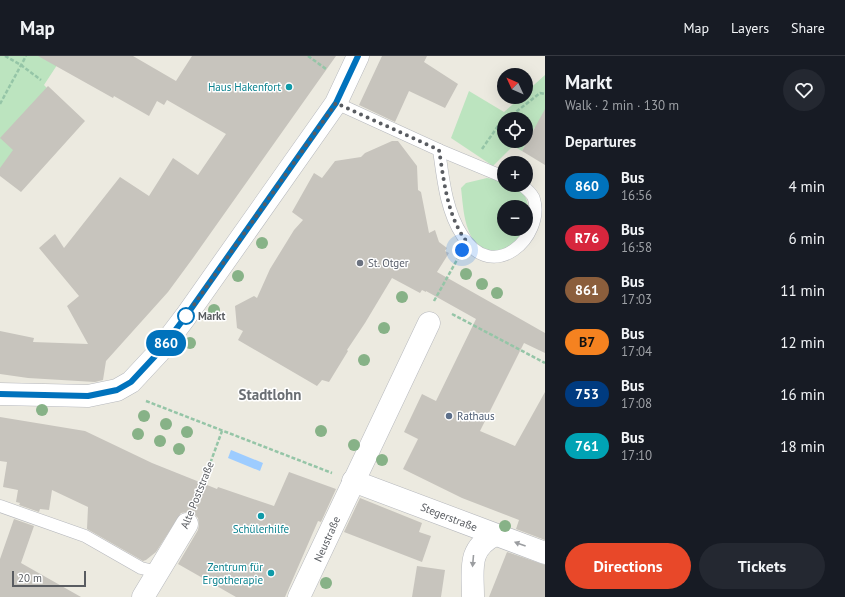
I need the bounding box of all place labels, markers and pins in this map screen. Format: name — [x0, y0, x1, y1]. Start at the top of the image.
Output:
place label: Haus Hakenfort — [208, 80, 281, 94]
marker: Haus Hakenfort — [284, 82, 294, 92]
place label: St. Otger — [368, 256, 409, 270]
marker: St. Otger — [355, 258, 365, 268]
marker: Markt — [177, 307, 195, 325]
place label: Markt — [198, 309, 226, 323]
place label: Rathaus — [457, 409, 495, 423]
marker: Rathaus — [444, 411, 454, 421]
marker: Schülerhilfe — [256, 511, 266, 521]
place label: Schülerhilfe — [233, 522, 290, 536]
place label: Zentrum für Ergotherapie — [203, 560, 263, 587]
marker: Zentrum für Ergotherapie — [266, 568, 276, 578]

